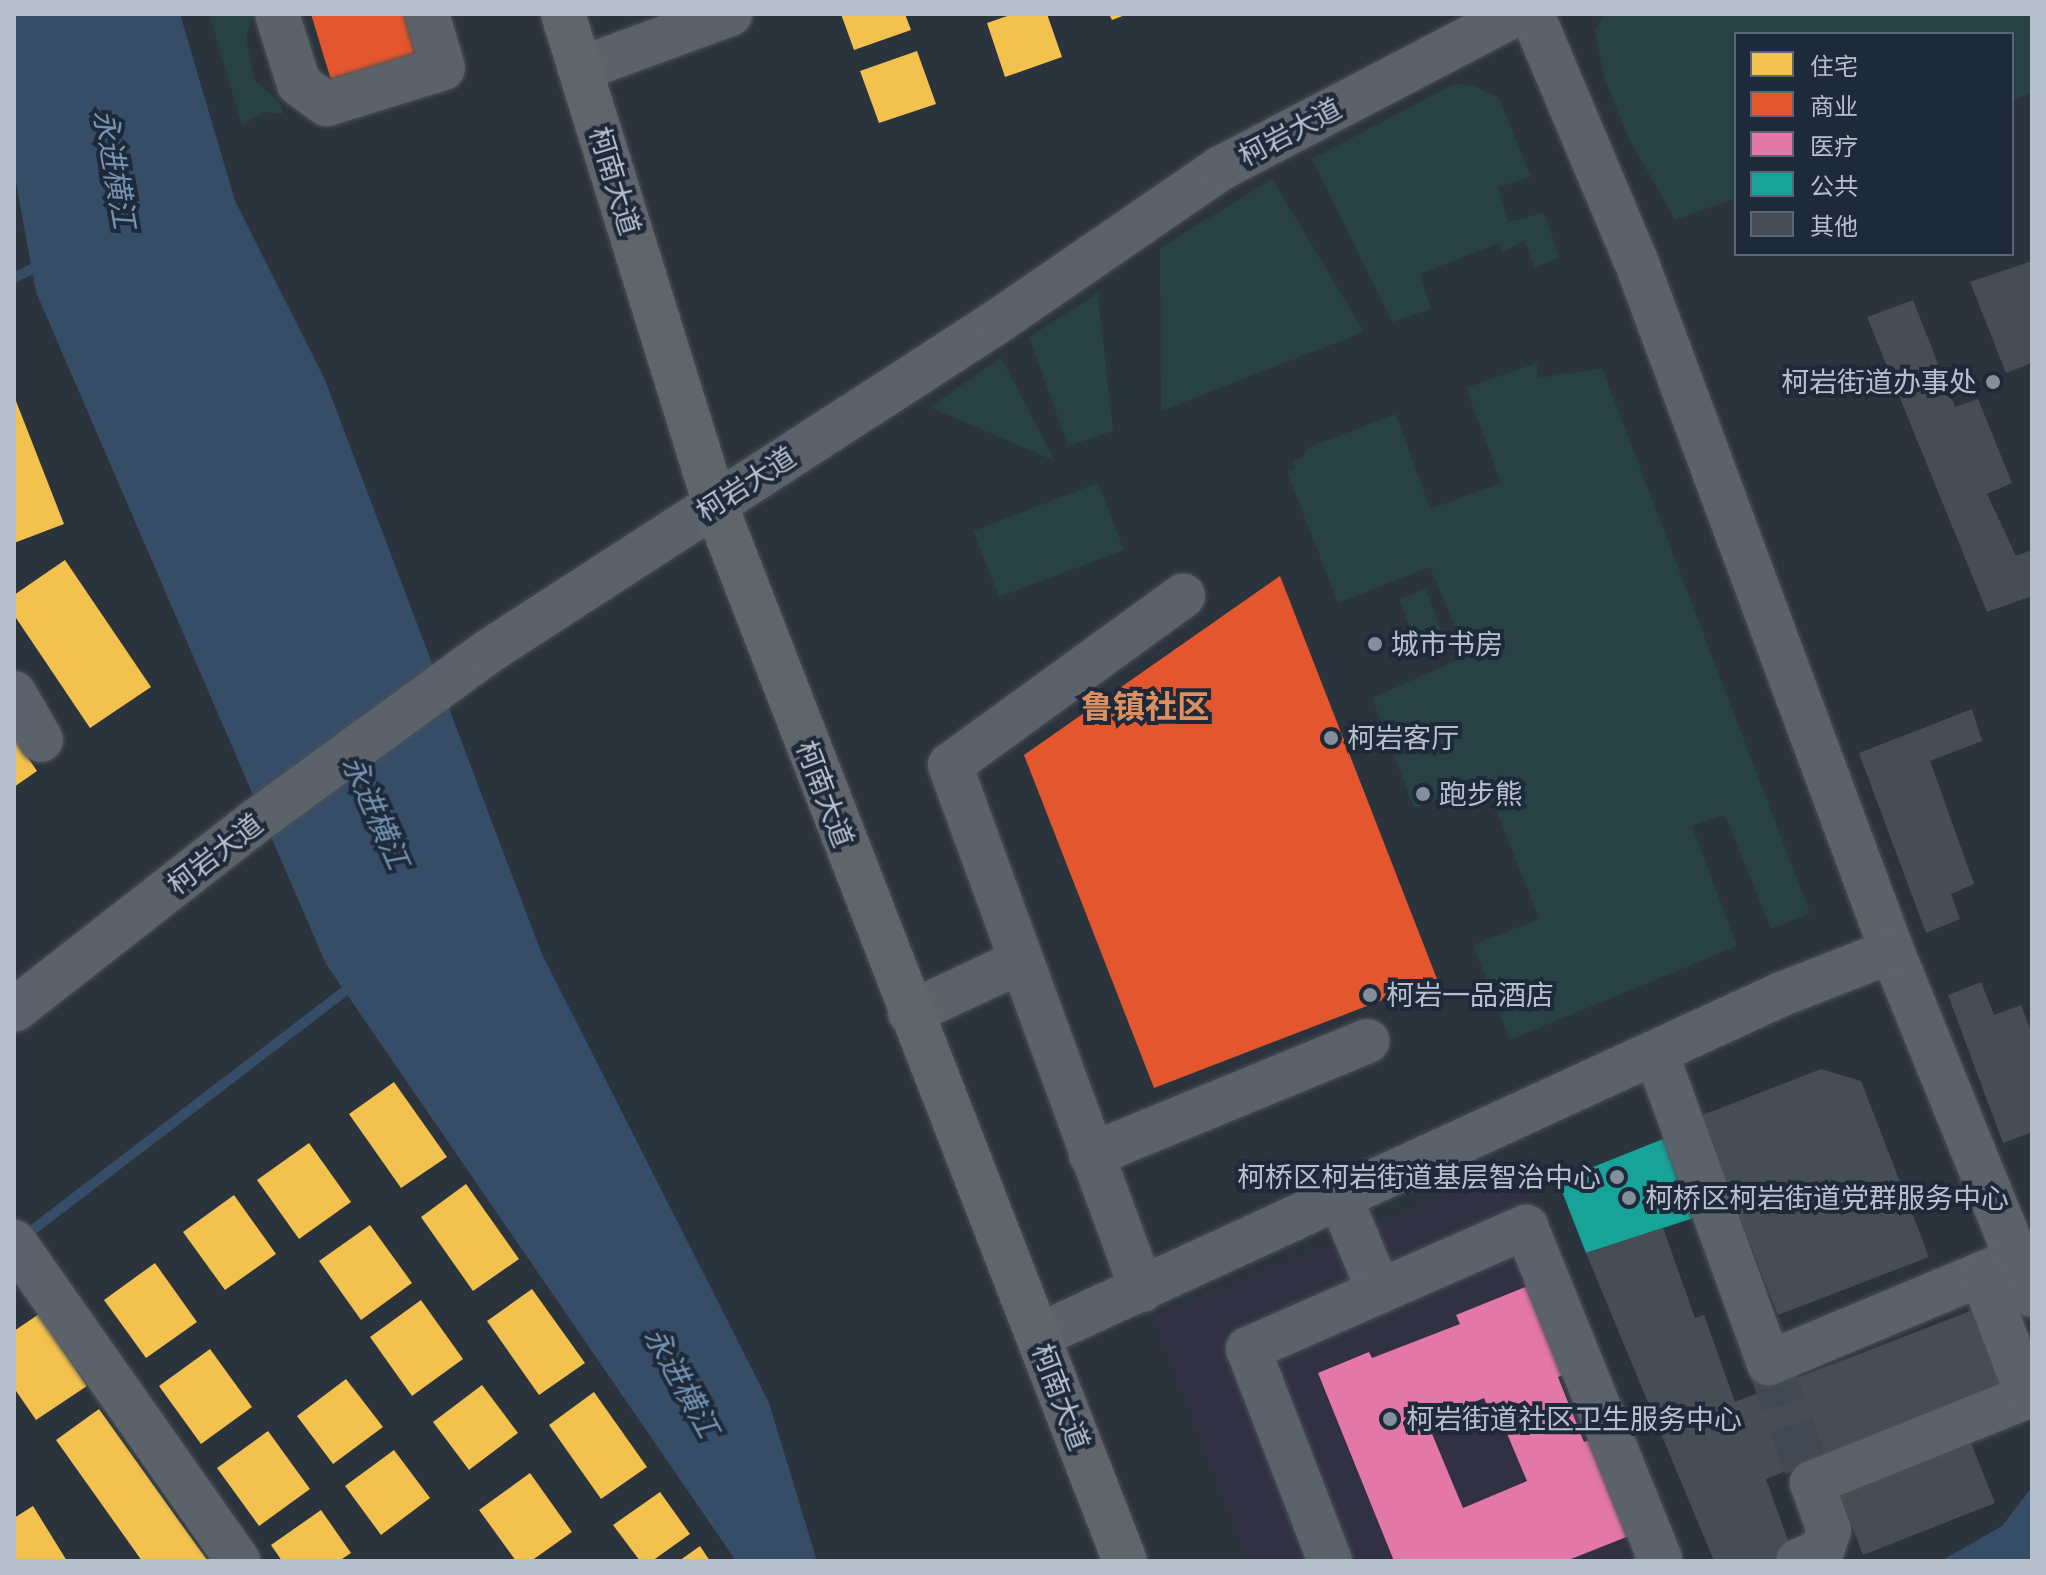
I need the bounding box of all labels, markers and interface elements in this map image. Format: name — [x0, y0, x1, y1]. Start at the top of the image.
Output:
legend — [1734, 32, 2014, 256]
text: 住宅 — [1810, 51, 1858, 81]
street label: 柯岩大道 — [1233, 91, 1347, 173]
text: 商业 — [1810, 91, 1858, 121]
water label: 永进横江 — [87, 107, 143, 231]
street label: 柯南大道 — [583, 123, 647, 239]
text: 医疗 — [1810, 131, 1858, 161]
text: 公共 — [1810, 171, 1858, 201]
text: 其他 — [1810, 211, 1858, 241]
place label: 柯岩街道办事处 — [1781, 365, 1977, 399]
marker: 柯岩街道办事处 — [1984, 373, 2002, 391]
street label: 柯岩大道 — [690, 439, 802, 529]
place label: 城市书房 — [1391, 627, 1503, 661]
marker: 城市书房 — [1366, 635, 1384, 653]
district label: 鲁镇社区 — [1081, 687, 1209, 725]
place label: 柯岩客厅 — [1347, 721, 1459, 755]
marker: 柯岩客厅 — [1322, 729, 1340, 747]
street label: 柯南大道 — [789, 736, 861, 852]
water label: 永进横江 — [335, 750, 417, 874]
place label: 跑步熊 — [1439, 777, 1523, 811]
marker: 跑步熊 — [1414, 785, 1432, 803]
street label: 柯岩大道 — [161, 806, 269, 902]
place label: 柯岩一品酒店 — [1386, 978, 1554, 1012]
marker: 柯岩一品酒店 — [1361, 986, 1379, 1004]
place label: 柯桥区柯岩街道基层智治中心 — [1237, 1160, 1601, 1194]
marker: 柯桥区柯岩街道基层智治中心 — [1608, 1168, 1626, 1186]
place label: 柯桥区柯岩街道党群服务中心 — [1645, 1181, 2009, 1215]
marker: 柯桥区柯岩街道党群服务中心 — [1620, 1189, 1638, 1207]
water label: 永进横江 — [637, 1321, 727, 1443]
street label: 柯南大道 — [1025, 1339, 1097, 1455]
place label: 柯岩街道社区卫生服务中心 — [1406, 1402, 1742, 1436]
marker: 柯岩街道社区卫生服务中心 — [1381, 1410, 1399, 1428]

